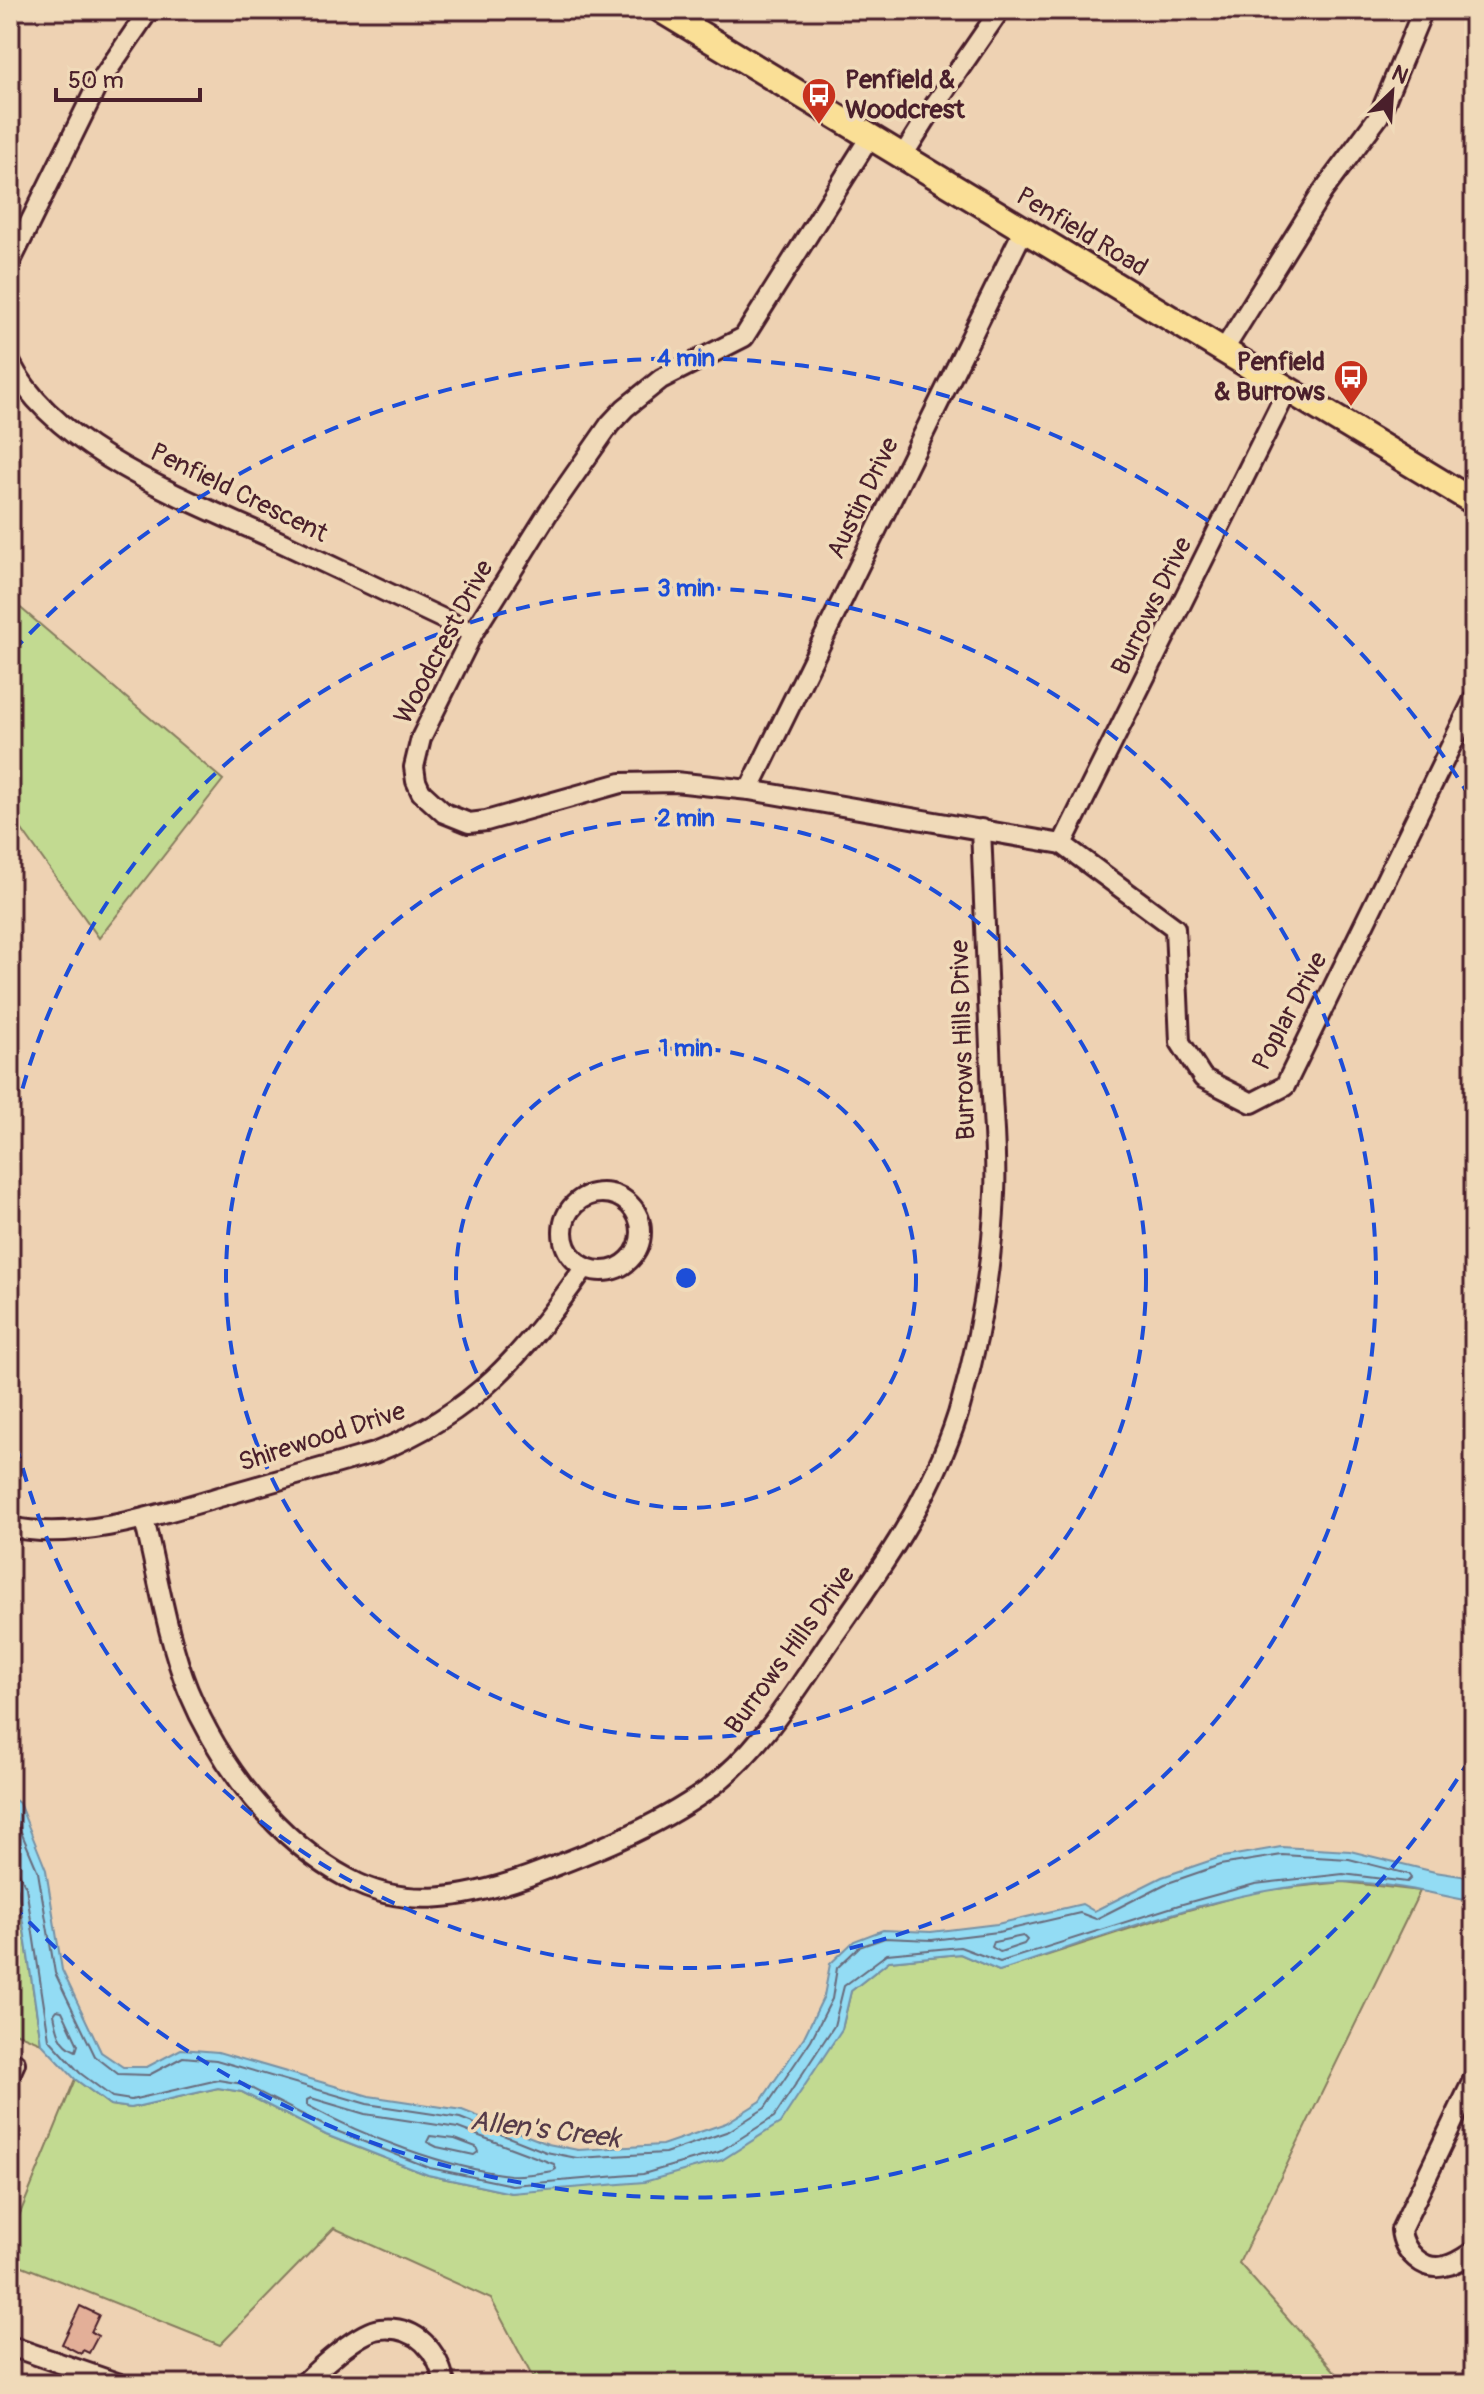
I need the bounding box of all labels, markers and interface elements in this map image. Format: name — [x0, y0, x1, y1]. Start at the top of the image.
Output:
scale bar — [56, 52, 200, 102]
north arrow — [1352, 52, 1432, 132]
text: N — [1387, 59, 1413, 91]
place label: Penfield & Woodcrest — [845, 64, 965, 126]
text: 50 m — [68, 66, 124, 95]
bus stop icon: Penfield & Woodcrest — [800, 76, 838, 126]
street label: Penfield Road — [1010, 180, 1154, 284]
text: 4 min — [657, 344, 715, 373]
place label: Penfield & Burrows — [1214, 346, 1325, 408]
bus stop icon: Penfield & Burrows — [1332, 358, 1370, 408]
street label: Austin Drive — [820, 432, 906, 564]
street label: Penfield Crescent — [145, 436, 333, 550]
street label: Burrows Drive — [1105, 531, 1199, 680]
street label: Woodcrest Drive — [387, 554, 501, 729]
text: 3 min — [657, 574, 715, 603]
text: 2 min — [657, 804, 715, 833]
street label: Burrows Hills Drive — [944, 939, 982, 1141]
street label: Poplar Drive — [1245, 946, 1335, 1076]
text: 1 min — [659, 1034, 713, 1063]
centre of rings — [672, 1264, 700, 1292]
street label: Shirewood Drive — [235, 1395, 409, 1479]
street label: Burrows Hills Drive — [718, 1559, 862, 1741]
water label: Allen's Creek — [468, 2103, 624, 2157]

